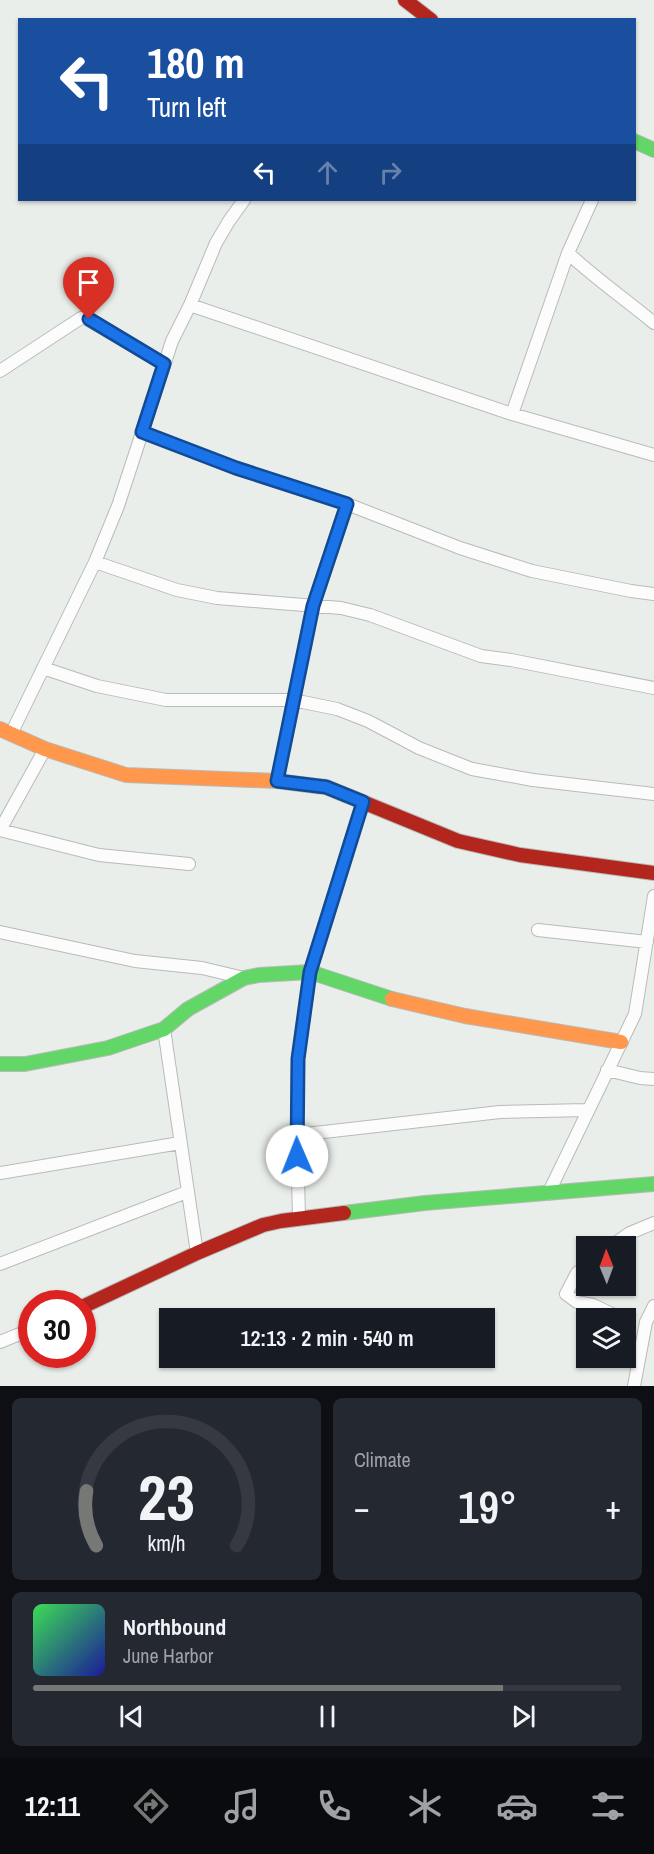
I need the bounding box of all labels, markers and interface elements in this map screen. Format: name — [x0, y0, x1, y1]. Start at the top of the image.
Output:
text: 180 m — [147, 35, 245, 91]
icon: left — [48, 42, 126, 120]
text: Turn left — [147, 89, 226, 125]
icon: left — [248, 156, 281, 189]
icon: ahead — [311, 156, 344, 189]
icon: right — [374, 156, 407, 189]
pin — [63, 257, 114, 319]
icon: arrive — [72, 266, 105, 299]
position arrow — [265, 1124, 329, 1188]
north arrow — [576, 1236, 636, 1296]
map controls — [576, 1236, 636, 1368]
speed limit sign: 30 — [18, 1290, 96, 1368]
button: layers — [576, 1308, 636, 1368]
text: 12:13 · 2 min · 540 m — [240, 1323, 414, 1353]
text: Climate — [354, 1446, 411, 1473]
text: 23 — [138, 1455, 195, 1539]
text: 19° — [458, 1476, 517, 1537]
text: − — [354, 1485, 370, 1529]
text: + — [605, 1485, 621, 1529]
text: km/h — [147, 1529, 186, 1558]
text: Northbound — [123, 1612, 226, 1642]
text: June Harbor — [123, 1642, 213, 1669]
icon: previous — [115, 1700, 148, 1733]
icon: pause — [311, 1700, 344, 1733]
icon: next — [507, 1700, 540, 1733]
icon: directions — [130, 1785, 172, 1827]
icon: music — [221, 1785, 263, 1827]
icon: phone — [313, 1785, 355, 1827]
icon: climate — [404, 1785, 446, 1827]
icon: car — [496, 1785, 538, 1827]
icon: filters — [587, 1785, 629, 1827]
text: 12:11 — [25, 1788, 80, 1824]

